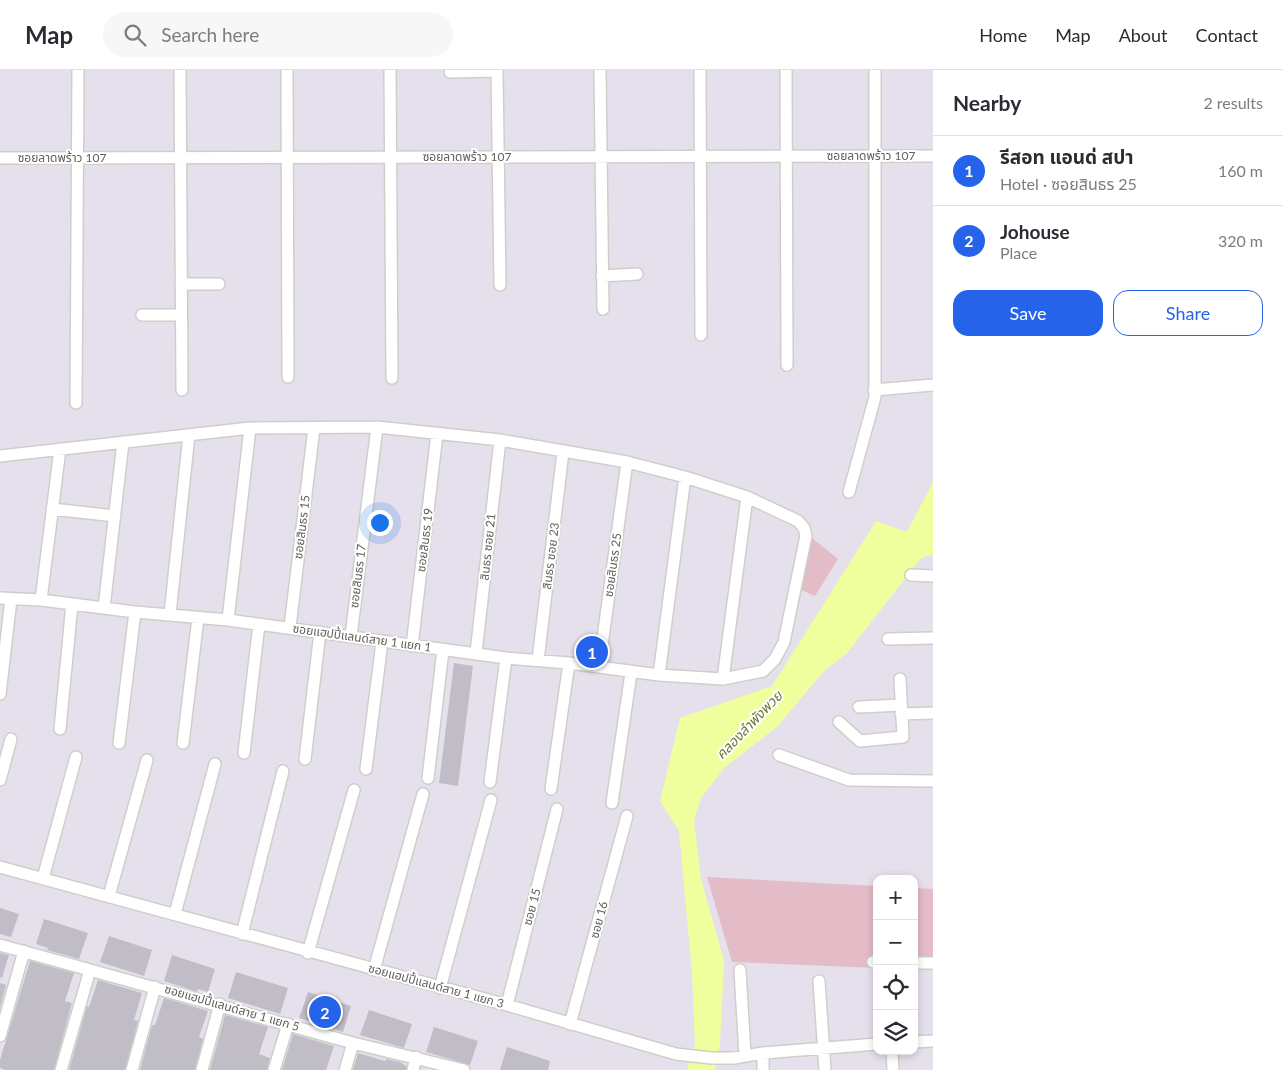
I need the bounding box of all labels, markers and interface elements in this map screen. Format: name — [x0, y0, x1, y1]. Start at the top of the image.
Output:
search box — [103, 12, 453, 57]
text: Map — [25, 20, 73, 49]
icon: search — [121, 21, 149, 49]
text: Search here — [161, 23, 259, 46]
text: Home — [979, 24, 1027, 46]
text: Map — [1055, 24, 1091, 46]
text: About — [1119, 24, 1168, 46]
text: Contact — [1196, 24, 1258, 46]
text: Nearby — [953, 90, 1021, 115]
text: 2 results — [1203, 93, 1263, 112]
text: รีสอท แอนด่ สปา — [1000, 145, 1134, 168]
street label: ซอยลาดพร้าว 107 — [827, 148, 915, 163]
street label: ซอยลาดพร้าว 107 — [423, 149, 511, 164]
street label: ซอยลาดพร้าว 107 — [18, 150, 106, 165]
text: 1 — [964, 161, 974, 180]
text: 160 m — [1218, 161, 1263, 180]
text: Hotel · ซอยสินธร 25 — [1000, 174, 1137, 193]
text: Johouse — [1000, 220, 1070, 243]
text: 2 — [964, 231, 974, 250]
text: 320 m — [1218, 231, 1263, 250]
text: Place — [1000, 243, 1037, 262]
button: Save — [953, 290, 1103, 336]
button: Share — [1113, 290, 1263, 336]
street label: ซอยสินธร 15 — [290, 494, 313, 560]
street label: ซอยสินธร 19 — [413, 507, 436, 573]
your location — [367, 510, 393, 536]
street label: สินธร ซอย 21 — [477, 513, 498, 581]
street label: สินธร ซอย 23 — [539, 522, 562, 590]
street label: ซอยสินธร 25 — [601, 532, 624, 598]
street label: ซอยสินธร 17 — [346, 543, 369, 609]
street label: ซอยแฮปปี้แลนด์สาย 1 แยก 1 — [292, 619, 432, 655]
pin: 1 — [576, 633, 608, 671]
water label: คลองลำพังพวย — [712, 686, 786, 762]
map controls — [873, 875, 918, 1055]
button: + — [873, 875, 918, 920]
street label: ซอย 15 — [519, 887, 544, 927]
street label: ซอย 16 — [586, 900, 611, 940]
button: − — [873, 920, 918, 965]
street label: ซอยแฮปปี้แลนด์สาย 1 แยก 3 — [367, 959, 506, 1011]
button: locate — [873, 965, 918, 1010]
street label: ซอยแฮปปี้แลนด์สาย 1 แยก 5 — [163, 980, 302, 1034]
pin: 2 — [309, 993, 341, 1031]
button: layers — [873, 1010, 918, 1055]

